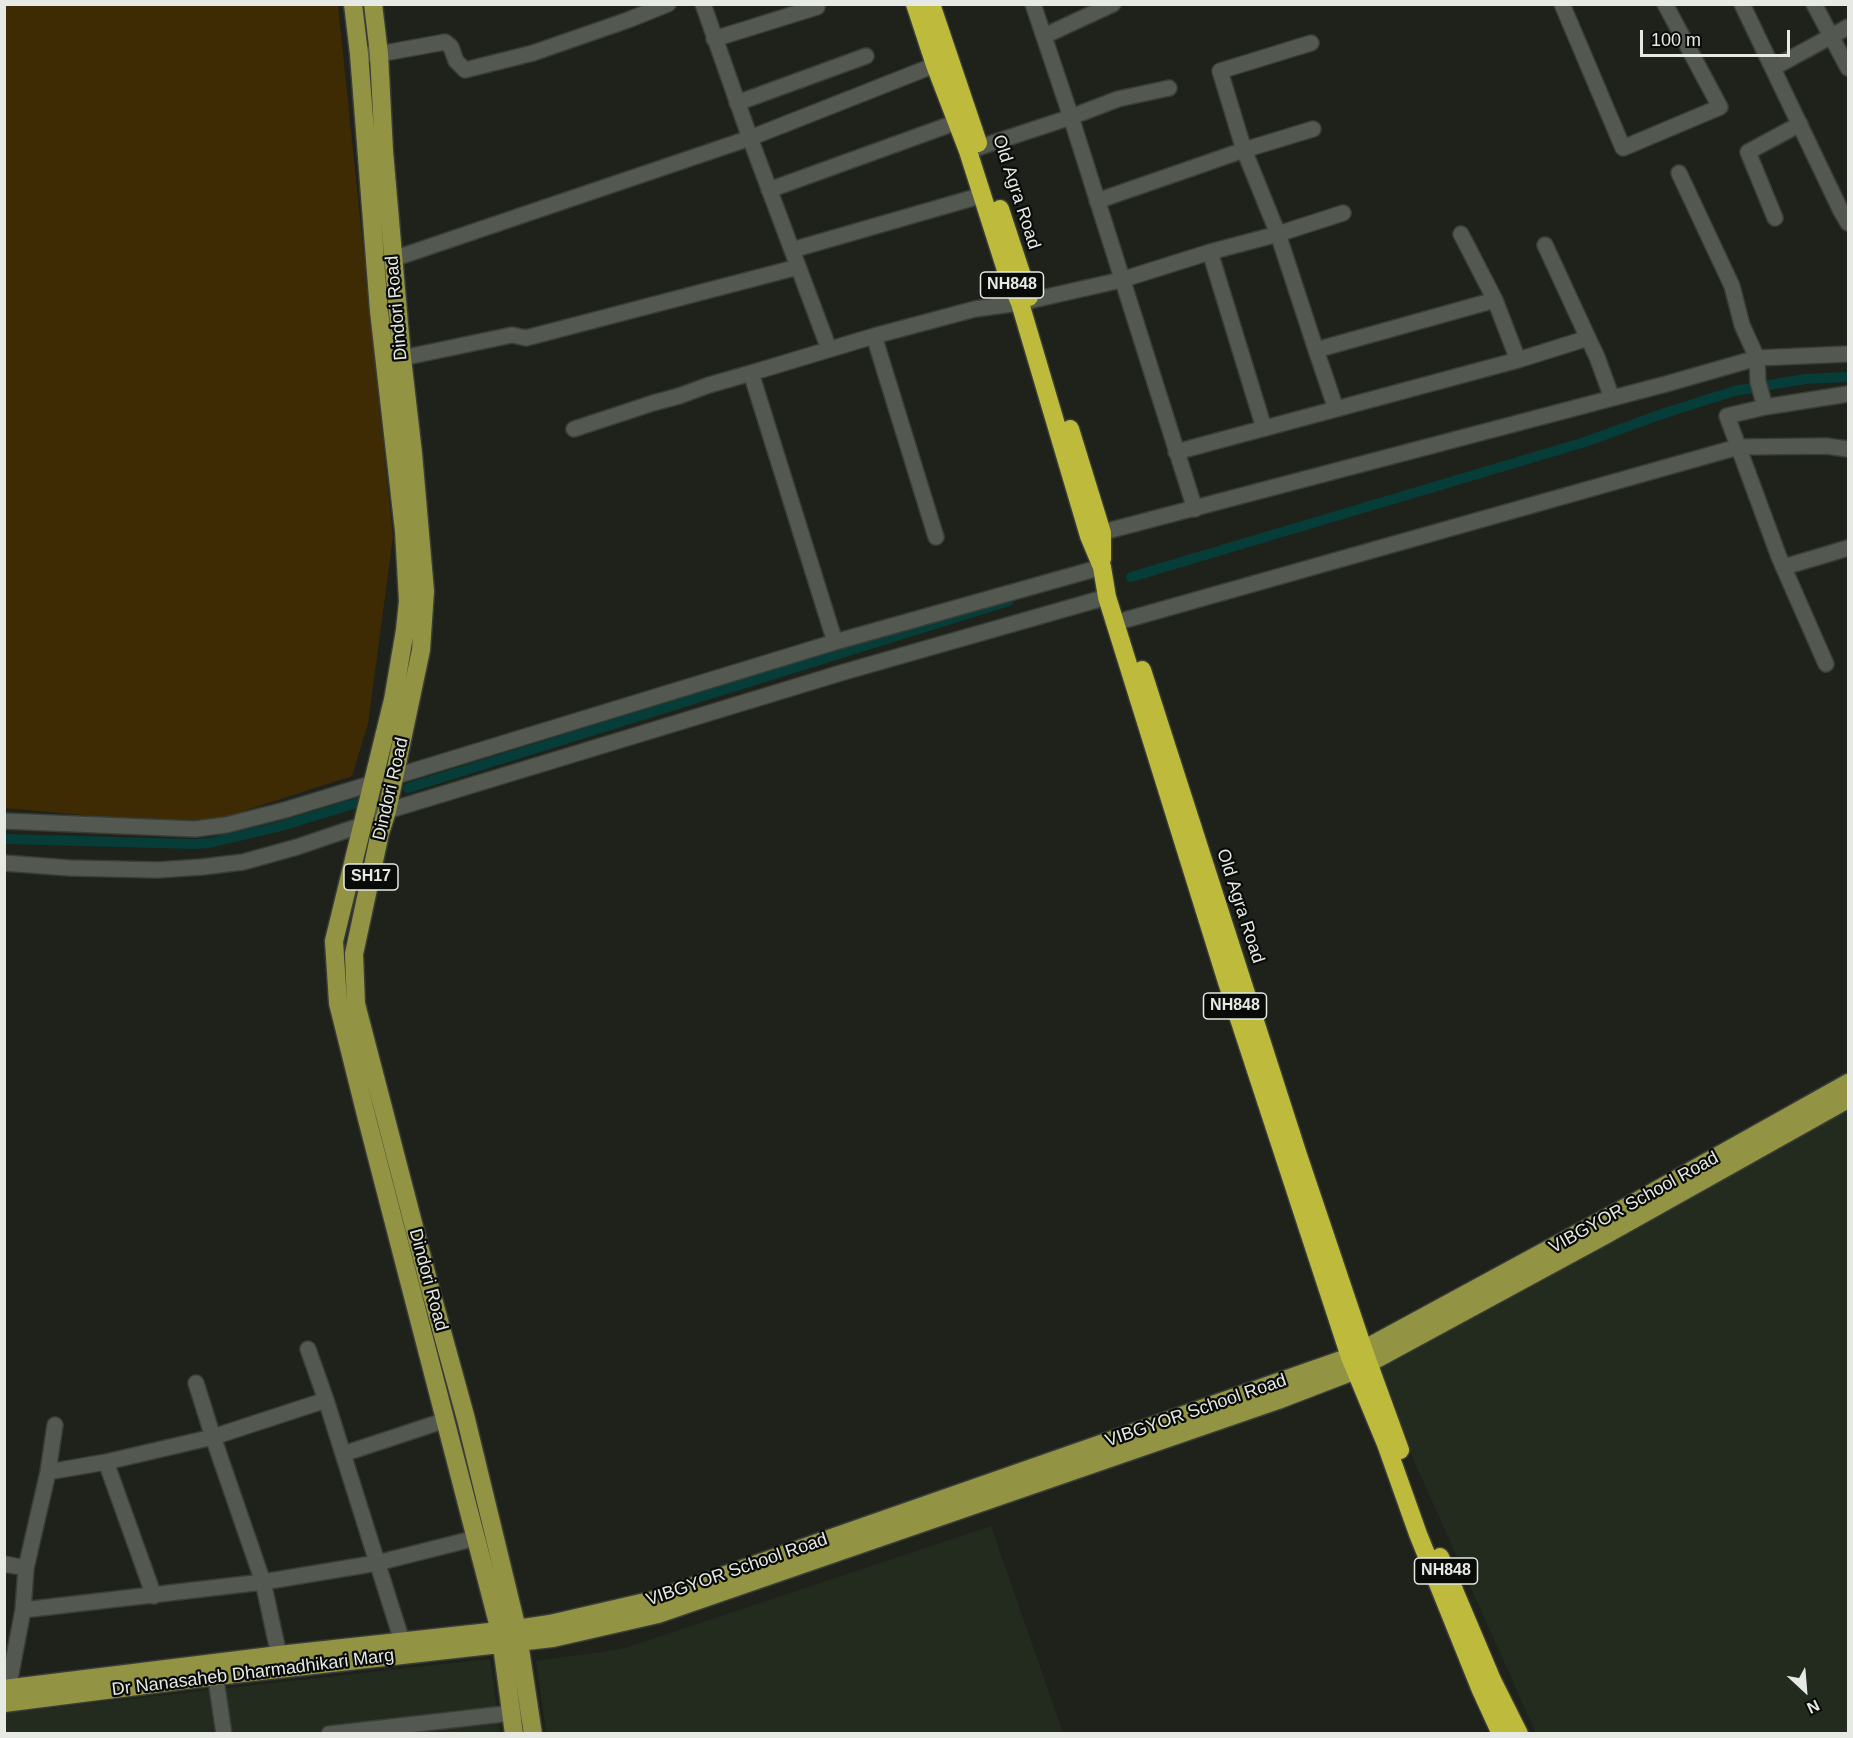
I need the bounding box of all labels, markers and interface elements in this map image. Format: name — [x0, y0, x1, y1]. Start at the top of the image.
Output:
scale bar — [1643, 18, 1793, 56]
text: 100 m — [1651, 30, 1701, 50]
street label: Old Agra Road — [987, 132, 1045, 252]
street label: Dindori Road — [382, 255, 412, 361]
road number: NH848 — [980, 272, 1044, 298]
street label: Dindori Road — [369, 735, 413, 843]
street label: Old Agra Road — [1211, 846, 1269, 966]
road number: SH17 — [344, 864, 398, 890]
road number: NH848 — [1204, 993, 1266, 1019]
street label: VIBGYOR School Road — [1546, 1147, 1722, 1259]
street label: Dindori Road — [404, 1226, 452, 1334]
street label: VIBGYOR School Road — [1103, 1370, 1289, 1452]
street label: VIBGYOR School Road — [644, 1529, 830, 1611]
road number: NH848 — [1414, 1558, 1478, 1584]
street label: Dr Nanasaheb Dharmadhikari Marg — [111, 1645, 395, 1701]
north arrow — [1775, 1660, 1835, 1720]
text: N — [1804, 1696, 1822, 1717]

